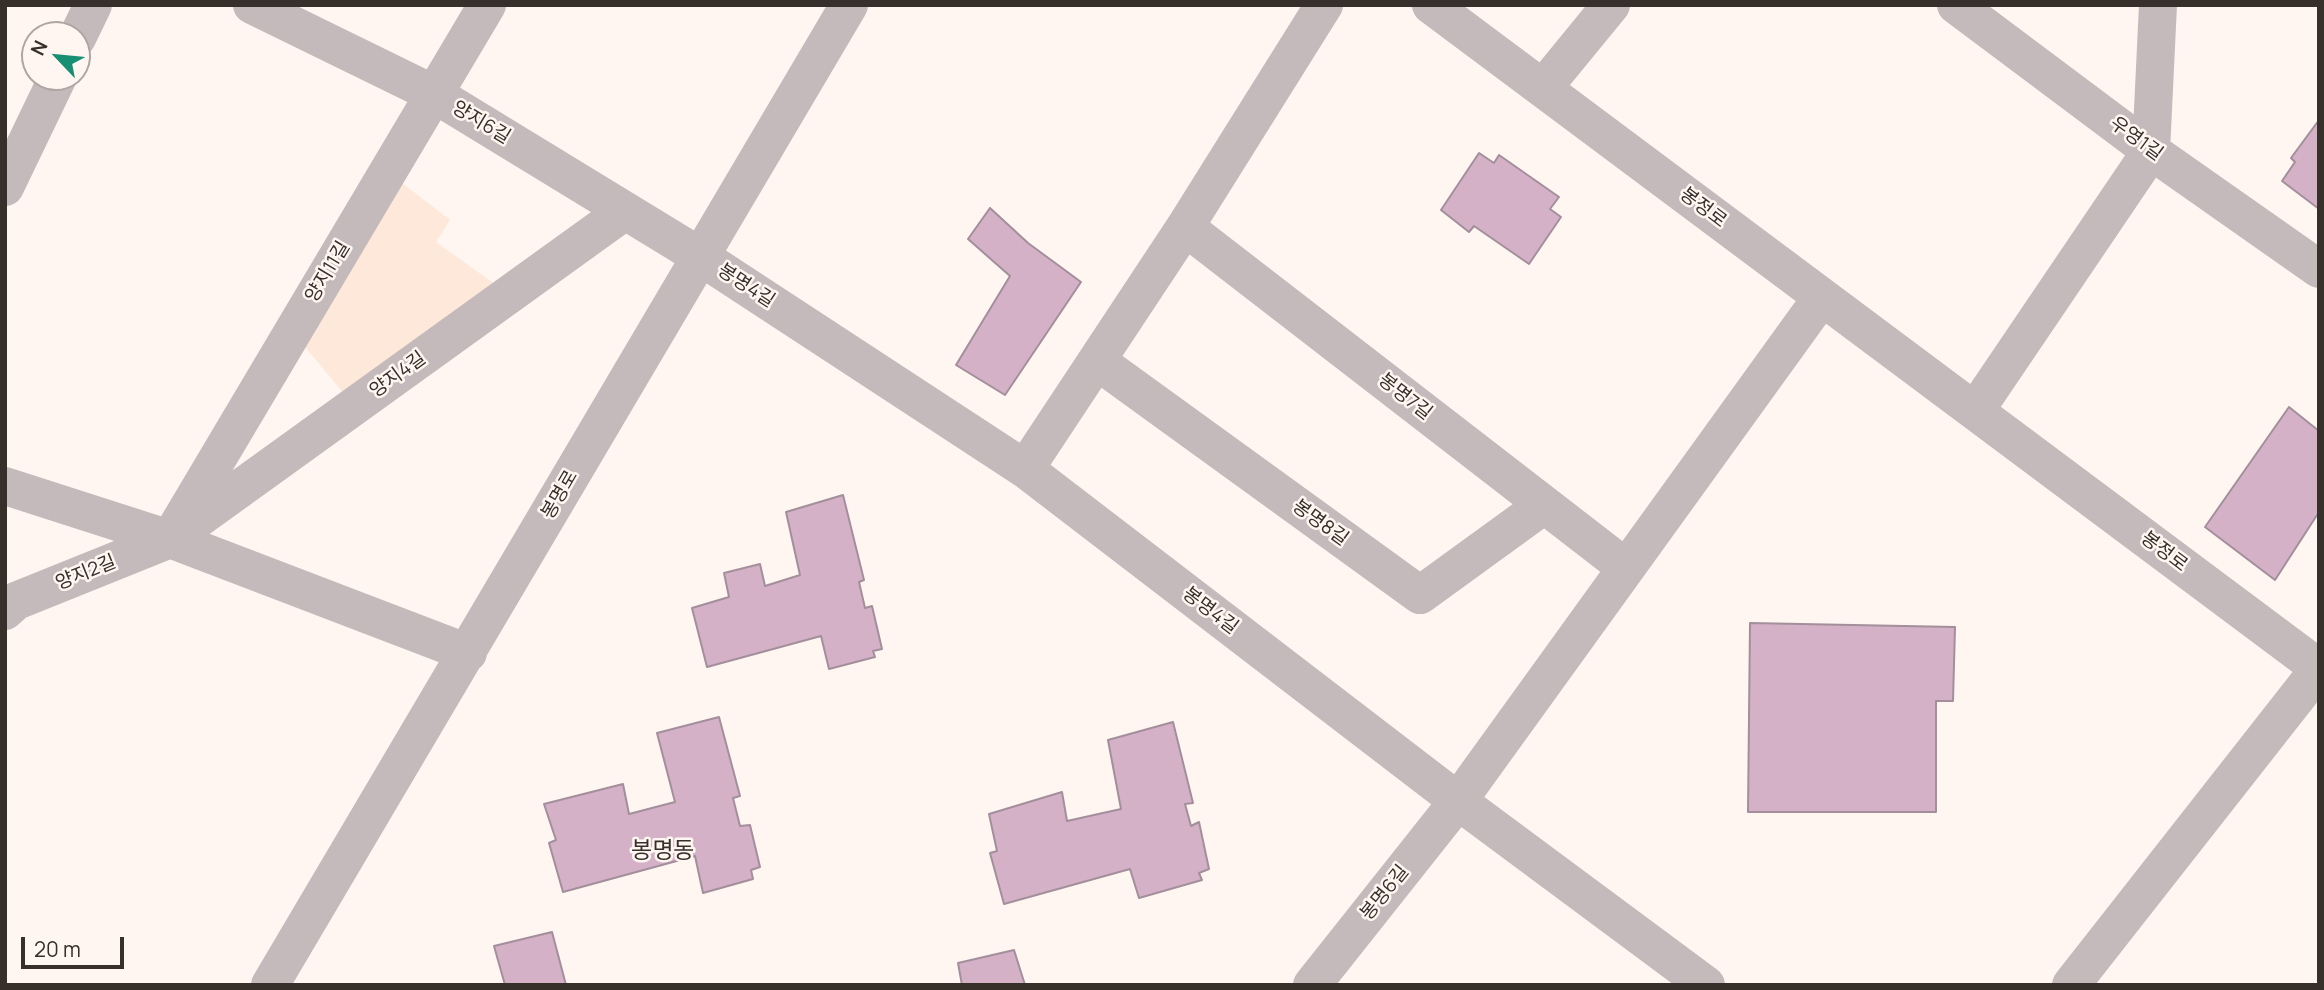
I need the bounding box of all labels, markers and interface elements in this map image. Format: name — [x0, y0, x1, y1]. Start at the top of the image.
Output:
north arrow — [21, 21, 91, 91]
text: N — [24, 36, 54, 60]
street label: 양지6길 — [448, 97, 514, 149]
street label: 우영1길 — [2105, 112, 2167, 166]
street label: 봉정로 — [1675, 183, 1731, 233]
street label: 양지11길 — [301, 237, 355, 307]
street label: 봉명4길 — [713, 259, 779, 313]
street label: 양지4길 — [366, 347, 430, 403]
street label: 봉명7길 — [1374, 369, 1436, 425]
street label: 봉명로 — [537, 467, 583, 523]
street label: 봉명8길 — [1288, 495, 1352, 551]
street label: 봉정로 — [2136, 527, 2192, 577]
street label: 양지2길 — [52, 551, 120, 595]
street label: 봉명4길 — [1178, 583, 1242, 639]
district label: 봉명동 — [631, 838, 695, 866]
street label: 봉명6길 — [1356, 861, 1414, 925]
scale bar — [24, 923, 128, 967]
text: 20 m — [34, 935, 81, 963]

